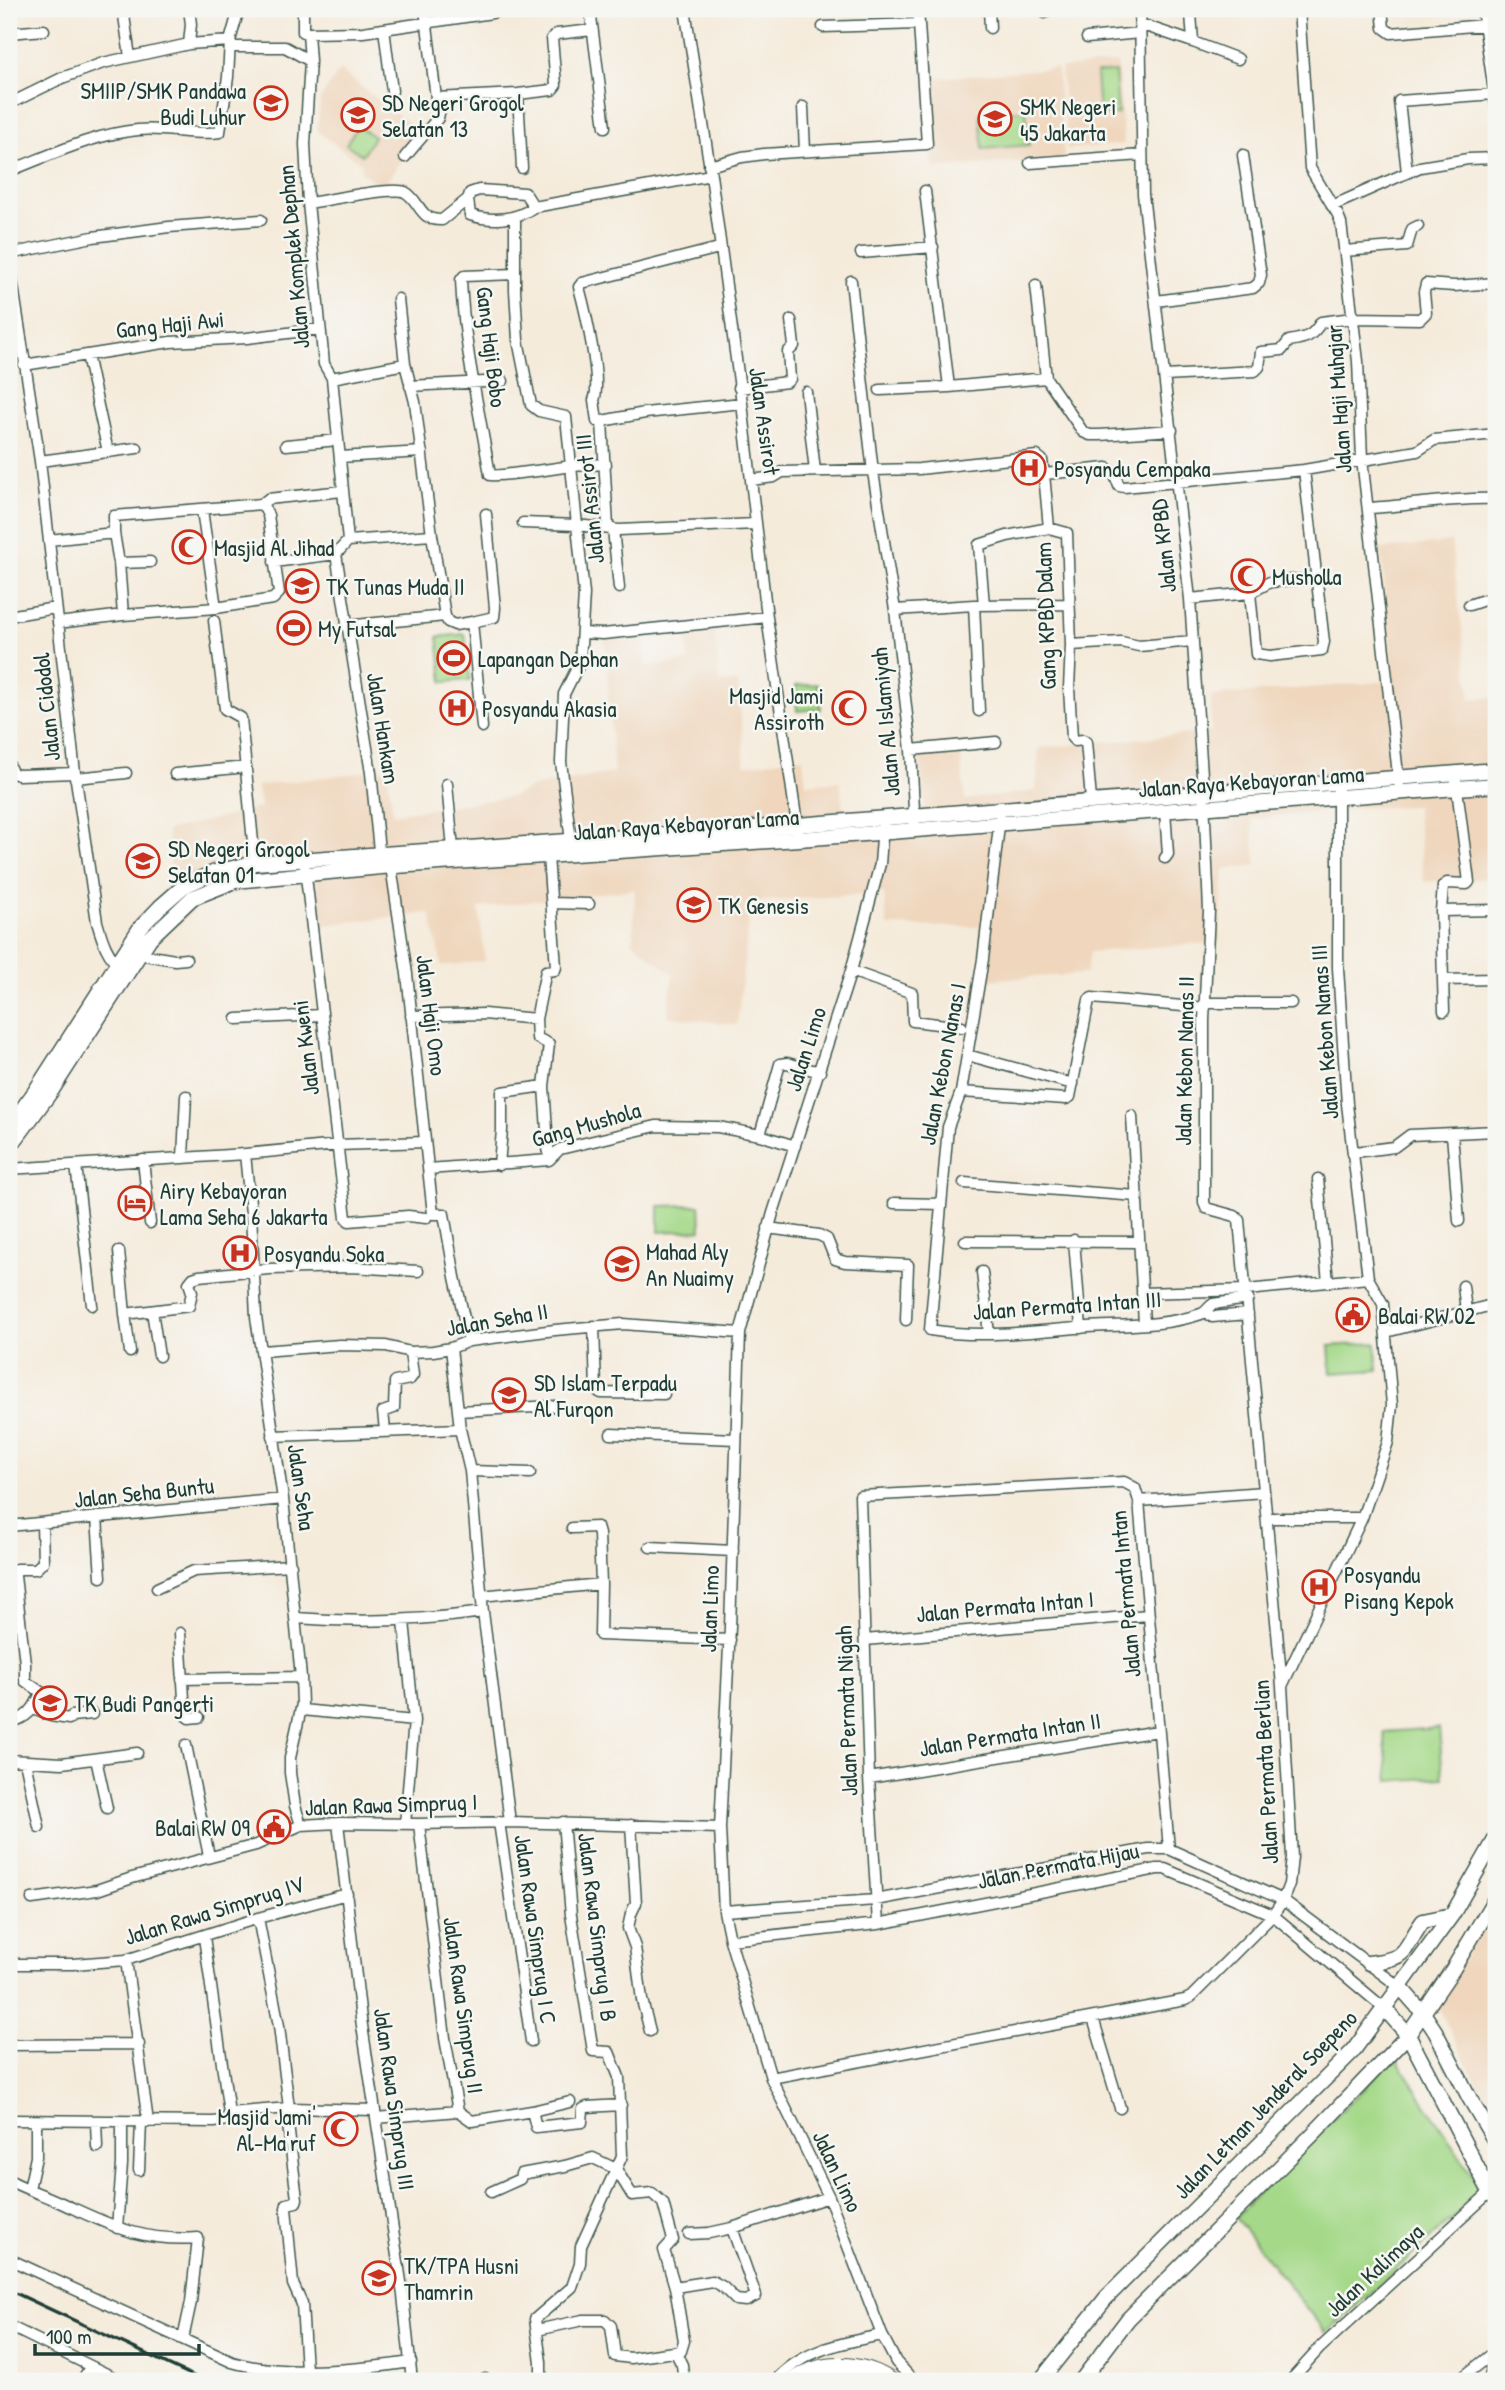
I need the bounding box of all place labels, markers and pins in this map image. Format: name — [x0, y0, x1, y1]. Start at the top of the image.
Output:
place label: SMIIP/SMK Pandawa Budi Luhur — [80, 75, 246, 132]
school or university icon: SMIIP/SMK Pandawa Budi Luhur — [252, 84, 290, 122]
place label: SD Negeri Grogol Selatan 13 — [382, 87, 525, 144]
place label: SMK Negeri 45 Jakarta — [1020, 91, 1116, 148]
school or university icon: SD Negeri Grogol Selatan 13 — [339, 96, 377, 134]
school or university icon: SMK Negeri 45 Jakarta — [976, 100, 1014, 138]
hospital icon: Posyandu Cempaka — [1010, 449, 1048, 487]
place label: Posyandu Cempaka — [1054, 453, 1211, 484]
mosque icon: Masjid Al Jihad — [170, 528, 208, 566]
place label: Masjid Al Jihad — [214, 532, 334, 563]
mosque icon: Musholla — [1229, 557, 1267, 595]
place label: Musholla — [1272, 561, 1342, 592]
school or university icon: TK Tunas Muda II — [283, 567, 321, 605]
place label: TK Tunas Muda II — [326, 571, 465, 602]
sports icon: My Futsal — [275, 609, 313, 647]
place label: My Futsal — [318, 613, 397, 644]
sports icon: Lapangan Dephan — [435, 639, 473, 677]
place label: Lapangan Dephan — [478, 643, 619, 674]
place label: Masjid Jami Assiroth — [729, 680, 824, 737]
hospital icon: Posyandu Akasia — [438, 689, 476, 727]
mosque icon: Masjid Jami Assiroth — [830, 689, 868, 727]
place label: Posyandu Akasia — [482, 693, 617, 724]
place label: SD Negeri Grogol Selatan 01 — [168, 833, 311, 890]
school or university icon: SD Negeri Grogol Selatan 01 — [124, 842, 162, 880]
school or university icon: TK Genesis — [675, 886, 713, 924]
place label: TK Genesis — [718, 890, 809, 921]
place label: Airy Kebayoran Lama Seha 6 Jakarta — [160, 1175, 328, 1232]
hotel icon: Airy Kebayoran Lama Seha 6 Jakarta — [116, 1184, 154, 1222]
hospital icon: Posyandu Soka — [221, 1234, 259, 1272]
place label: Mahad Aly An Nuaimy — [646, 1236, 734, 1293]
place label: Posyandu Soka — [264, 1238, 384, 1269]
school or university icon: Mahad Aly An Nuaimy — [603, 1245, 641, 1283]
public building icon: Balai RW 02 — [1334, 1296, 1372, 1334]
place label: Balai RW 02 — [1378, 1300, 1475, 1331]
place label: SD Islam Terpadu Al Furqon — [534, 1367, 677, 1424]
school or university icon: SD Islam Terpadu Al Furqon — [490, 1376, 528, 1414]
place label: Posyandu Pisang Kepok — [1344, 1559, 1454, 1616]
hospital icon: Posyandu Pisang Kepok — [1300, 1568, 1338, 1606]
school or university icon: TK Budi Pangerti — [31, 1684, 69, 1722]
place label: TK Budi Pangerti — [74, 1688, 214, 1719]
public building icon: Balai RW 09 — [255, 1808, 293, 1846]
place label: Balai RW 09 — [155, 1812, 250, 1843]
place label: Masjid Jami' Al-Ma'ruf — [218, 2101, 317, 2158]
mosque icon: Masjid Jami' Al-Ma'ruf — [322, 2110, 360, 2148]
place label: TK/TPA Husni Thamrin — [404, 2250, 519, 2307]
school or university icon: TK/TPA Husni Thamrin — [360, 2259, 398, 2297]

